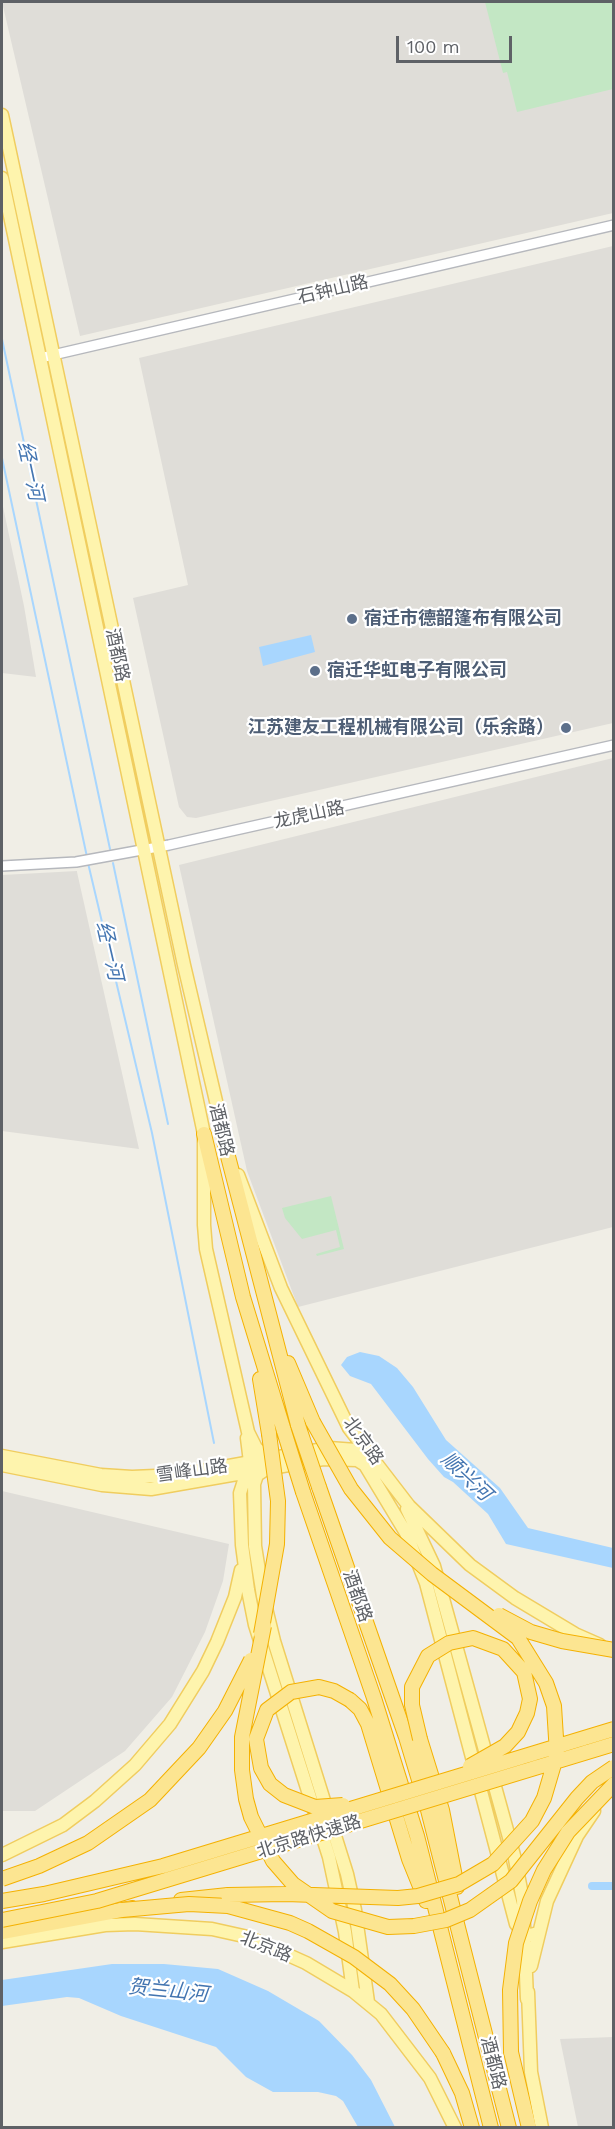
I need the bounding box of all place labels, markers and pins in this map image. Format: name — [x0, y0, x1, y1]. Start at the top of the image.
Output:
place label: 宿迁市德韶篷布有限公司 — [364, 608, 562, 630]
marker: 宿迁市德韶篷布有限公司 — [345, 612, 359, 626]
place label: 宿迁华虹电子有限公司 — [327, 660, 507, 682]
marker: 宿迁华虹电子有限公司 — [308, 664, 322, 678]
place label: 江苏建友工程机械有限公司（乐余路） — [248, 717, 554, 739]
marker: 江苏建友工程机械有限公司（乐余路） — [559, 721, 573, 735]

